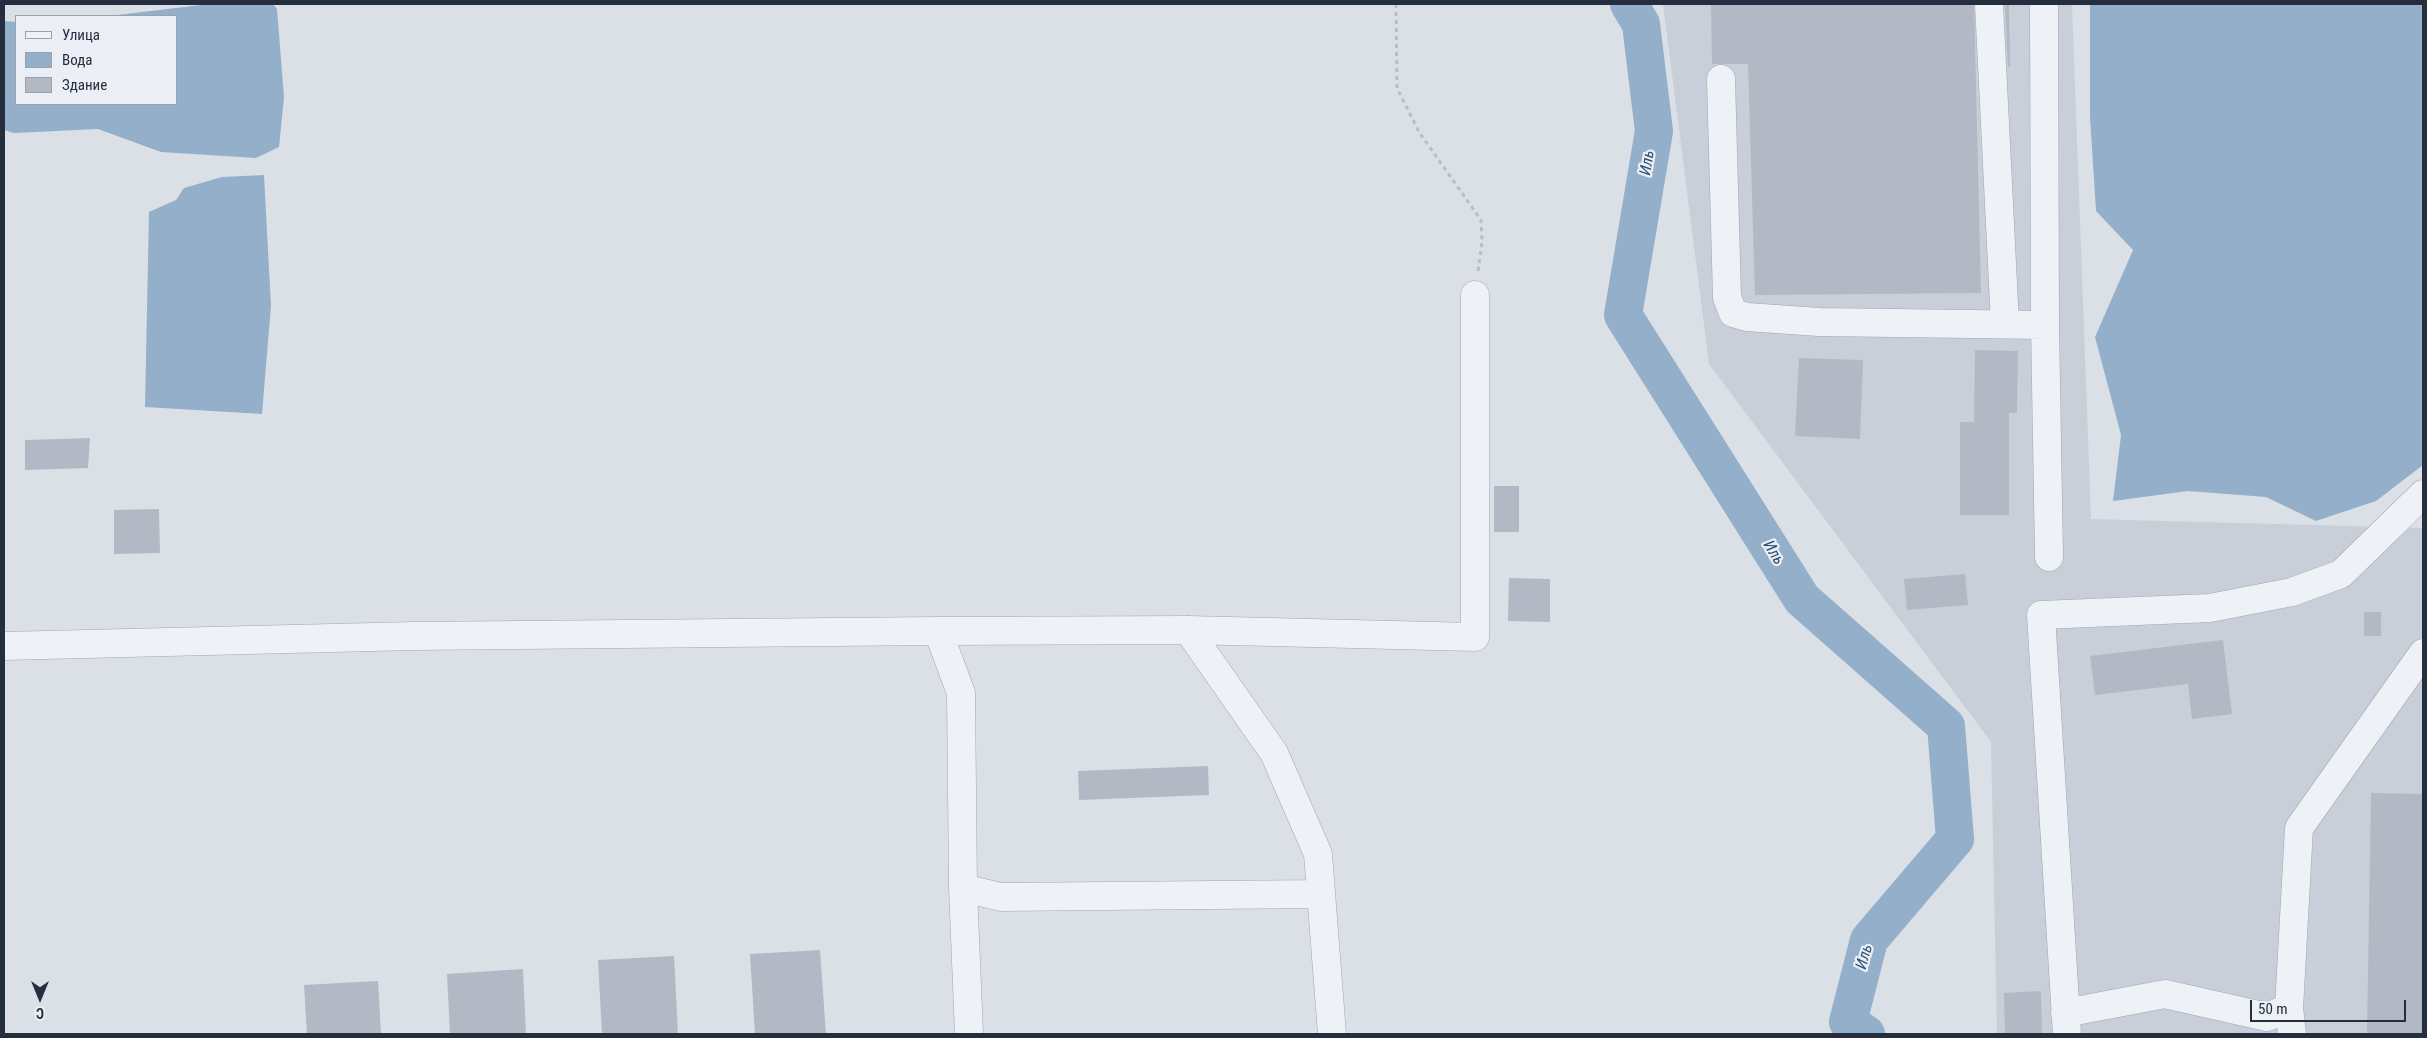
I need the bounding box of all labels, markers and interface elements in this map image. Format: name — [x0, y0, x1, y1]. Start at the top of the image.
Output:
legend — [15, 15, 178, 105]
text: Улица — [62, 26, 100, 44]
text: Вода — [62, 51, 92, 69]
text: Здание — [62, 76, 107, 94]
water label: Иль — [1637, 149, 1659, 177]
water label: Иль — [1758, 537, 1788, 569]
water label: Иль — [1852, 942, 1878, 972]
north arrow — [15, 973, 65, 1023]
scale bar — [2252, 990, 2408, 1022]
text: 50 m — [2258, 1000, 2288, 1018]
text: С — [36, 1005, 44, 1021]

